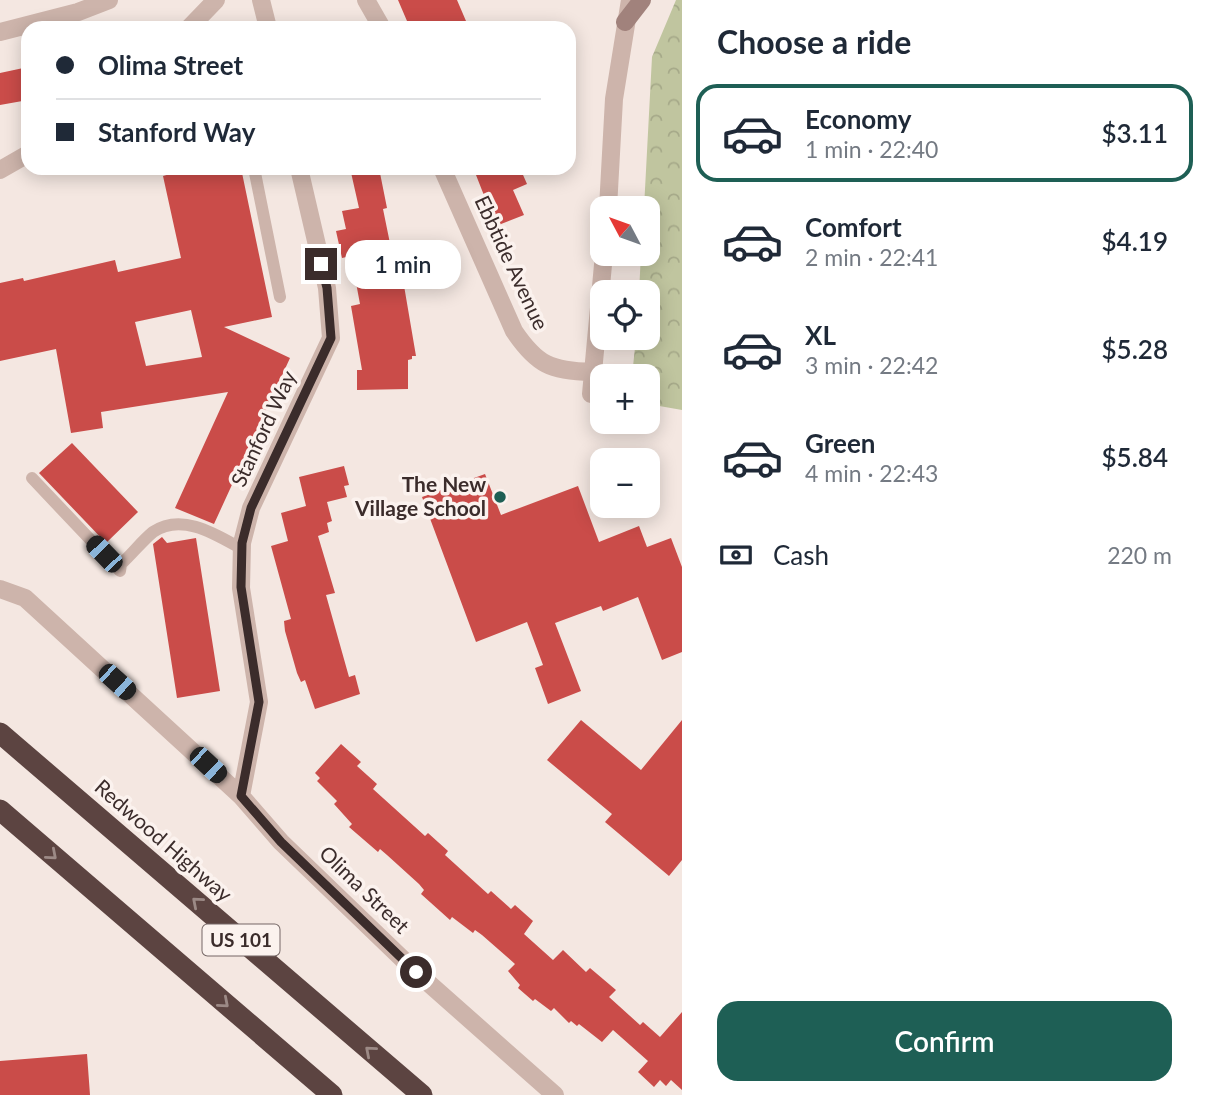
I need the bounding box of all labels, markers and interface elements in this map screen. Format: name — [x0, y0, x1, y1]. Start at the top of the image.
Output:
text: Choose a ride — [717, 22, 911, 61]
text: Olima Street — [98, 49, 243, 81]
icon: car — [721, 102, 784, 165]
text: Economy — [805, 103, 911, 135]
text: Stanford Way — [98, 116, 255, 148]
text: $3.11 — [1102, 117, 1168, 149]
text: 1 min · 22:40 — [805, 135, 938, 163]
street label: Ebbtide Avenue — [470, 191, 554, 334]
north arrow — [590, 196, 660, 266]
map controls — [590, 196, 660, 518]
icon: car — [721, 210, 784, 273]
text: Comfort — [805, 211, 902, 243]
text: $4.19 — [1102, 225, 1168, 257]
callout: 1 min — [346, 240, 461, 288]
text: 2 min · 22:41 — [805, 243, 938, 271]
route end — [305, 248, 337, 280]
text: 1 min — [375, 250, 431, 278]
button: locate — [590, 280, 660, 350]
icon: car — [721, 318, 784, 381]
text: XL — [805, 319, 836, 351]
text: $5.28 — [1102, 333, 1168, 365]
text: 3 min · 22:42 — [805, 351, 938, 379]
button: + — [590, 364, 660, 434]
street label: Stanford Way — [225, 366, 300, 490]
icon: car — [721, 426, 784, 489]
text: Green — [805, 427, 875, 459]
text: $5.84 — [1102, 441, 1168, 473]
button: − — [590, 448, 660, 518]
text: 4 min · 22:43 — [805, 459, 938, 487]
place label: The New Village School — [354, 471, 486, 520]
marker: The New Village School — [492, 489, 508, 505]
car — [82, 532, 127, 576]
icon: cash — [717, 536, 755, 574]
text: Cash — [773, 539, 829, 571]
text: 220 m — [1107, 541, 1172, 569]
car — [95, 660, 140, 704]
car — [186, 743, 231, 787]
street label: Redwood Highway — [90, 774, 238, 906]
street label: Olima Street — [315, 840, 415, 938]
one-way arrow — [43, 847, 56, 859]
one-way arrow — [192, 898, 205, 910]
road number: US 101 — [202, 924, 280, 956]
route start — [400, 956, 432, 988]
one-way arrow — [216, 995, 229, 1007]
button: Confirm — [717, 1001, 1172, 1081]
one-way arrow — [365, 1047, 378, 1059]

